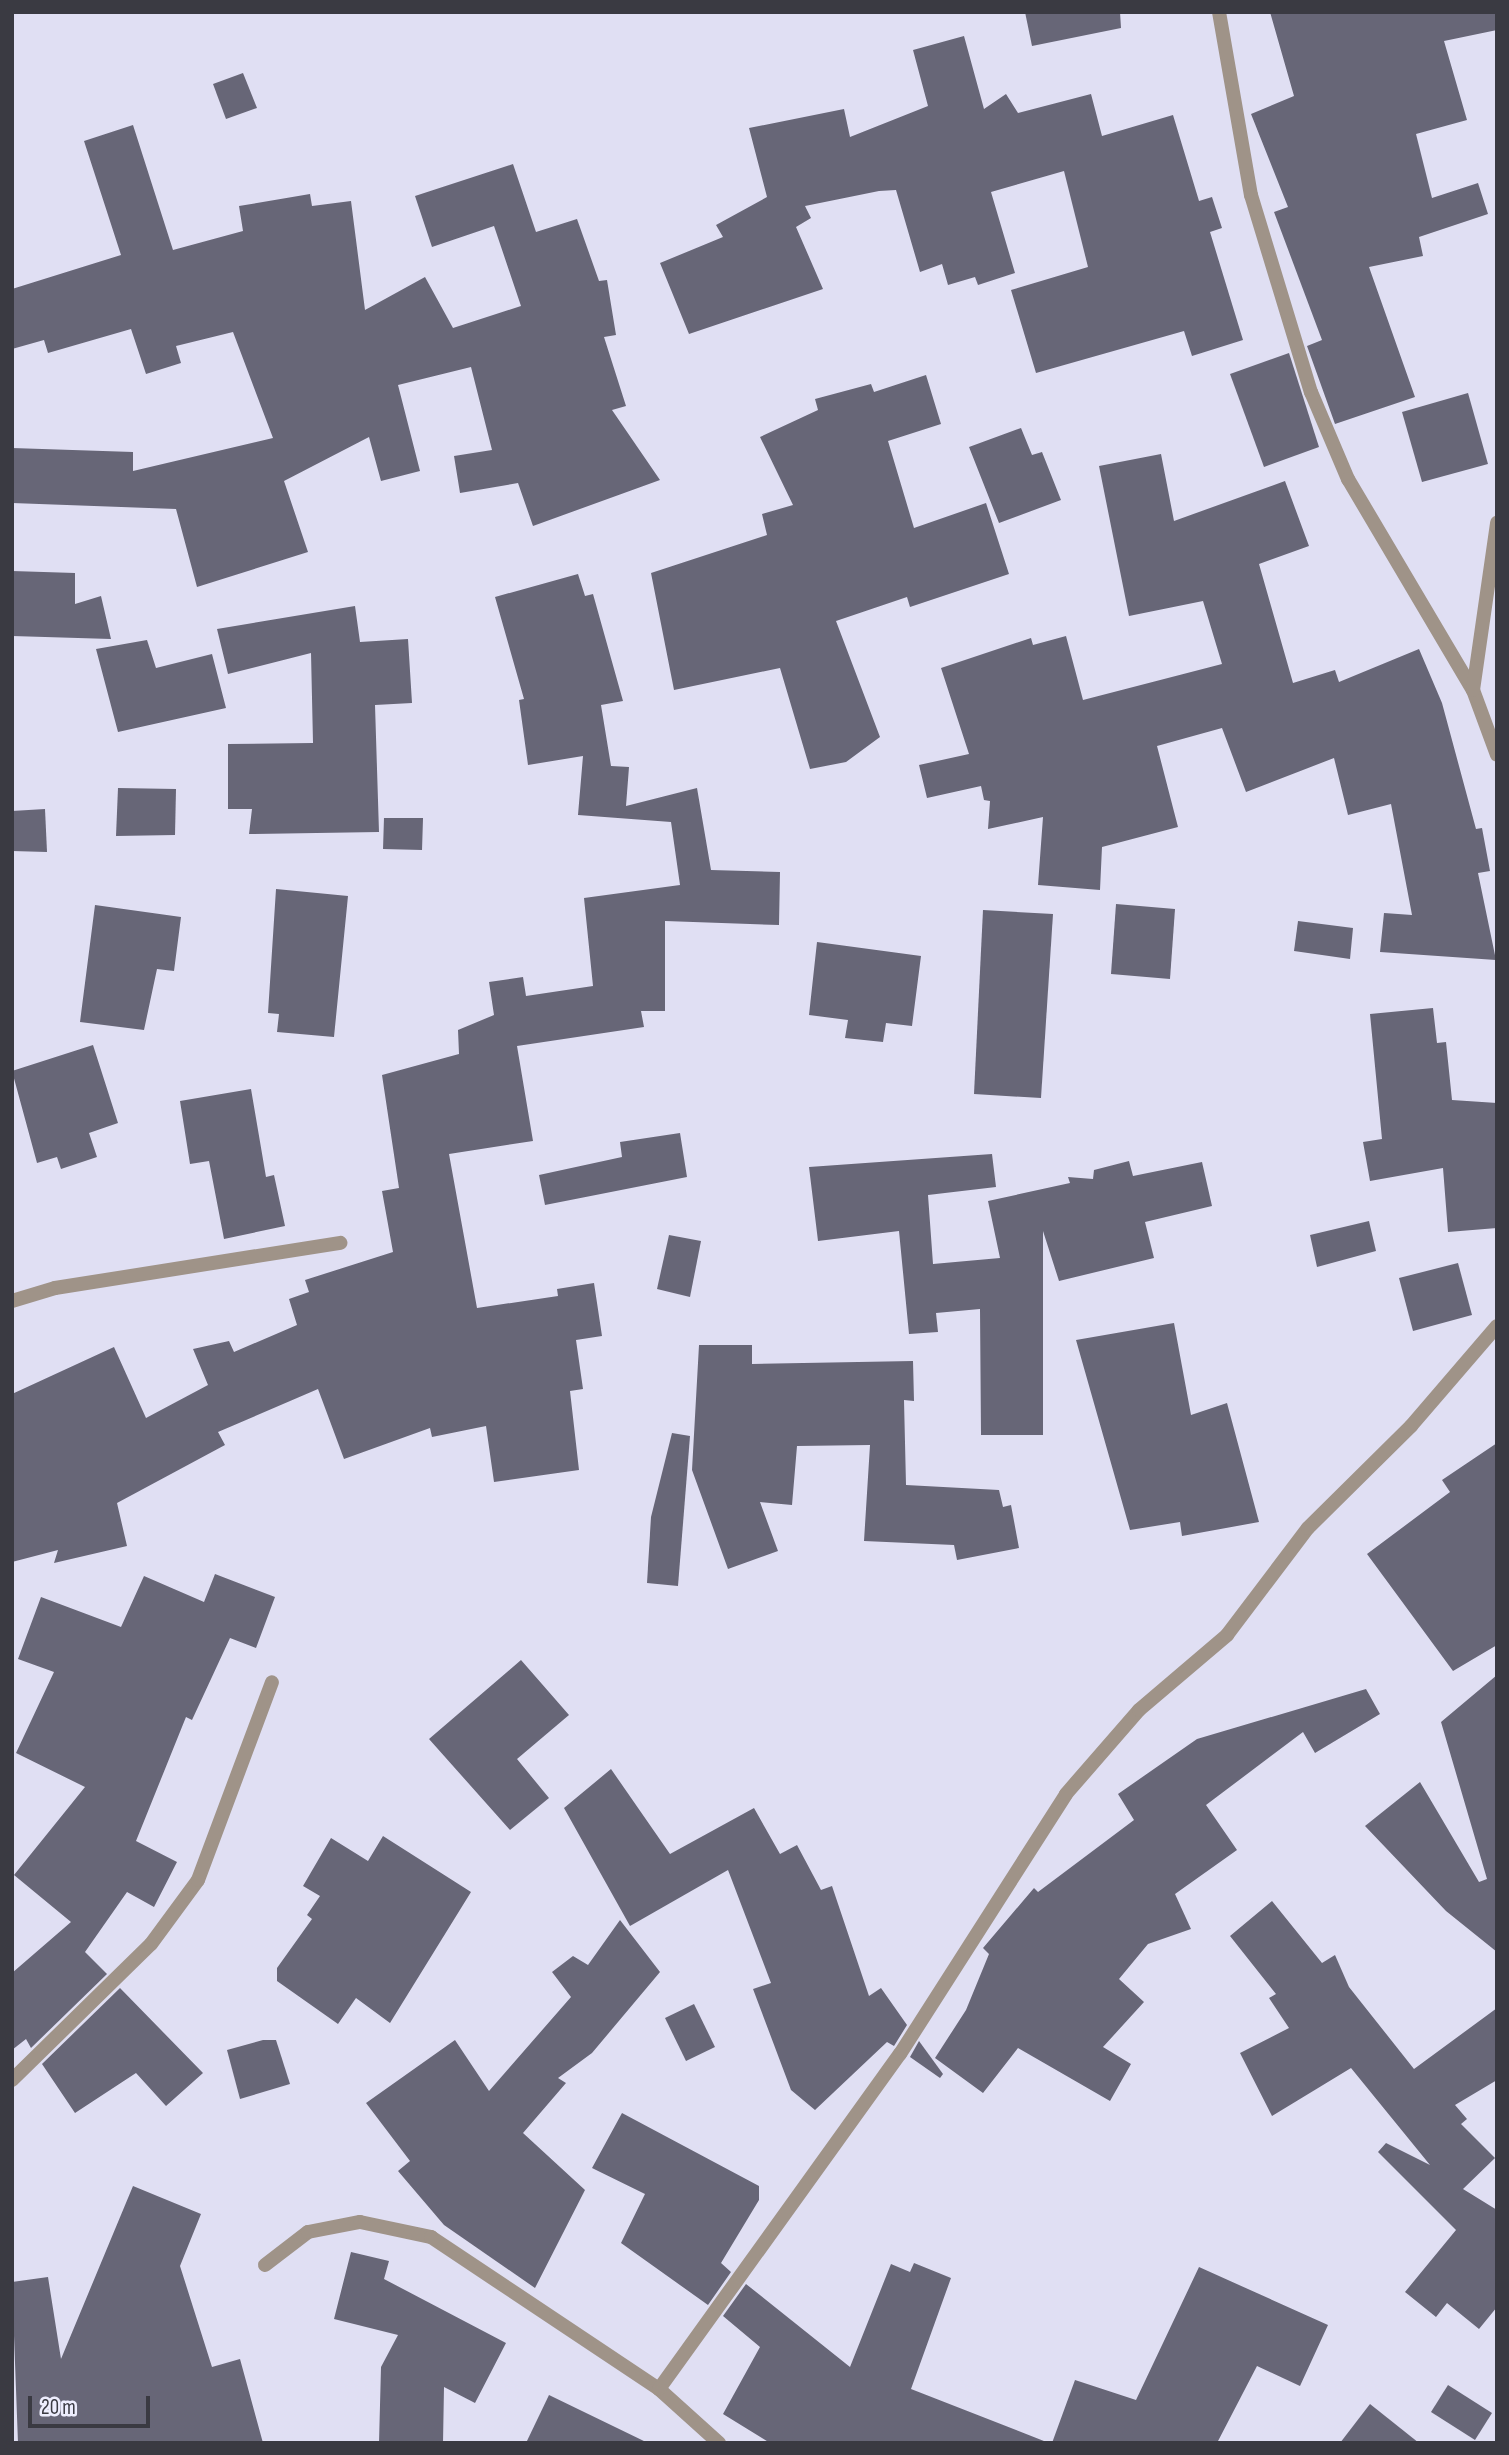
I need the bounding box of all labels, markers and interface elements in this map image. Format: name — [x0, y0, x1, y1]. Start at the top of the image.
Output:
scale bar — [32, 2382, 154, 2426]
text: 20 m — [41, 2395, 76, 2420]

